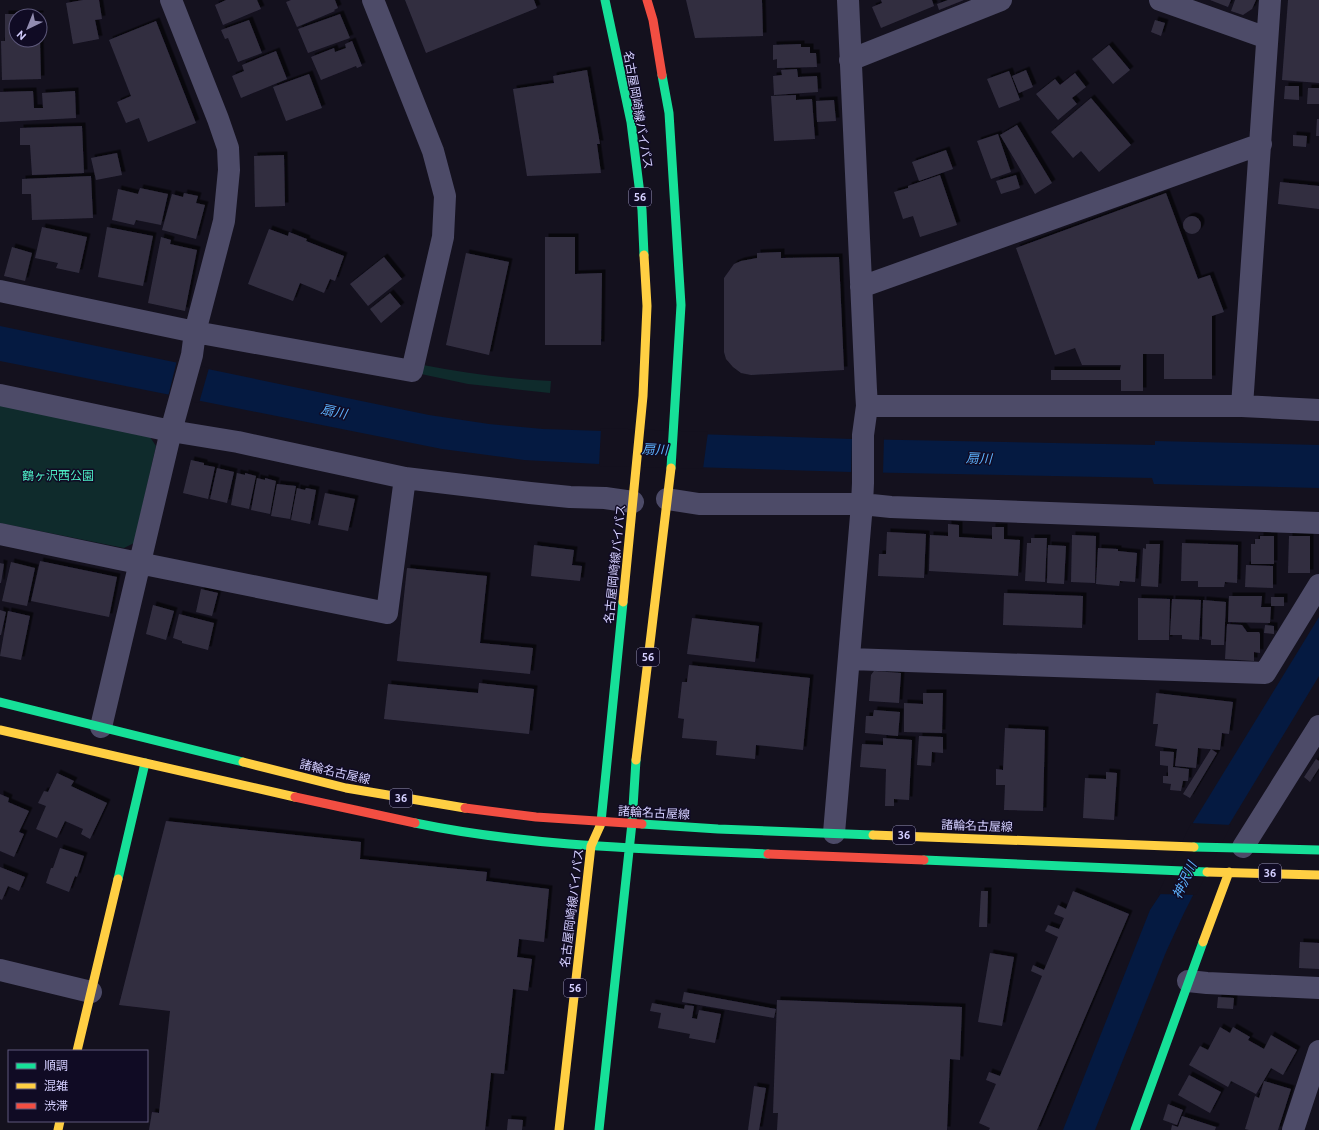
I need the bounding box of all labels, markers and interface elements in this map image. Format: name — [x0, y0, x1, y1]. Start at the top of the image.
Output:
north arrow — [8, 8, 48, 48]
text: N — [14, 28, 28, 43]
street label: 名古屋岡崎線バイパス — [622, 50, 655, 170]
road number: 56 — [629, 188, 651, 206]
water label: 扇川 — [320, 401, 350, 421]
water label: 扇川 — [642, 442, 670, 457]
water label: 扇川 — [966, 451, 994, 466]
park label: 鶴ヶ沢西公園 — [22, 469, 94, 482]
street label: 名古屋岡崎線バイパス — [602, 504, 627, 624]
road number: 56 — [637, 648, 659, 666]
street label: 諸輪名古屋線 — [299, 757, 372, 786]
road number: 36 — [390, 789, 412, 807]
street label: 諸輪名古屋線 — [618, 804, 690, 821]
street label: 諸輪名古屋線 — [941, 818, 1013, 833]
road number: 36 — [893, 826, 915, 844]
street label: 名古屋岡崎線バイパス — [558, 848, 585, 968]
water label: 神沢川 — [1169, 858, 1199, 901]
road number: 36 — [1259, 864, 1281, 882]
road number: 56 — [564, 979, 586, 997]
legend — [8, 1050, 148, 1122]
text: 順調 — [44, 1059, 68, 1072]
text: 混雑 — [44, 1079, 68, 1092]
text: 渋滞 — [44, 1099, 68, 1112]

